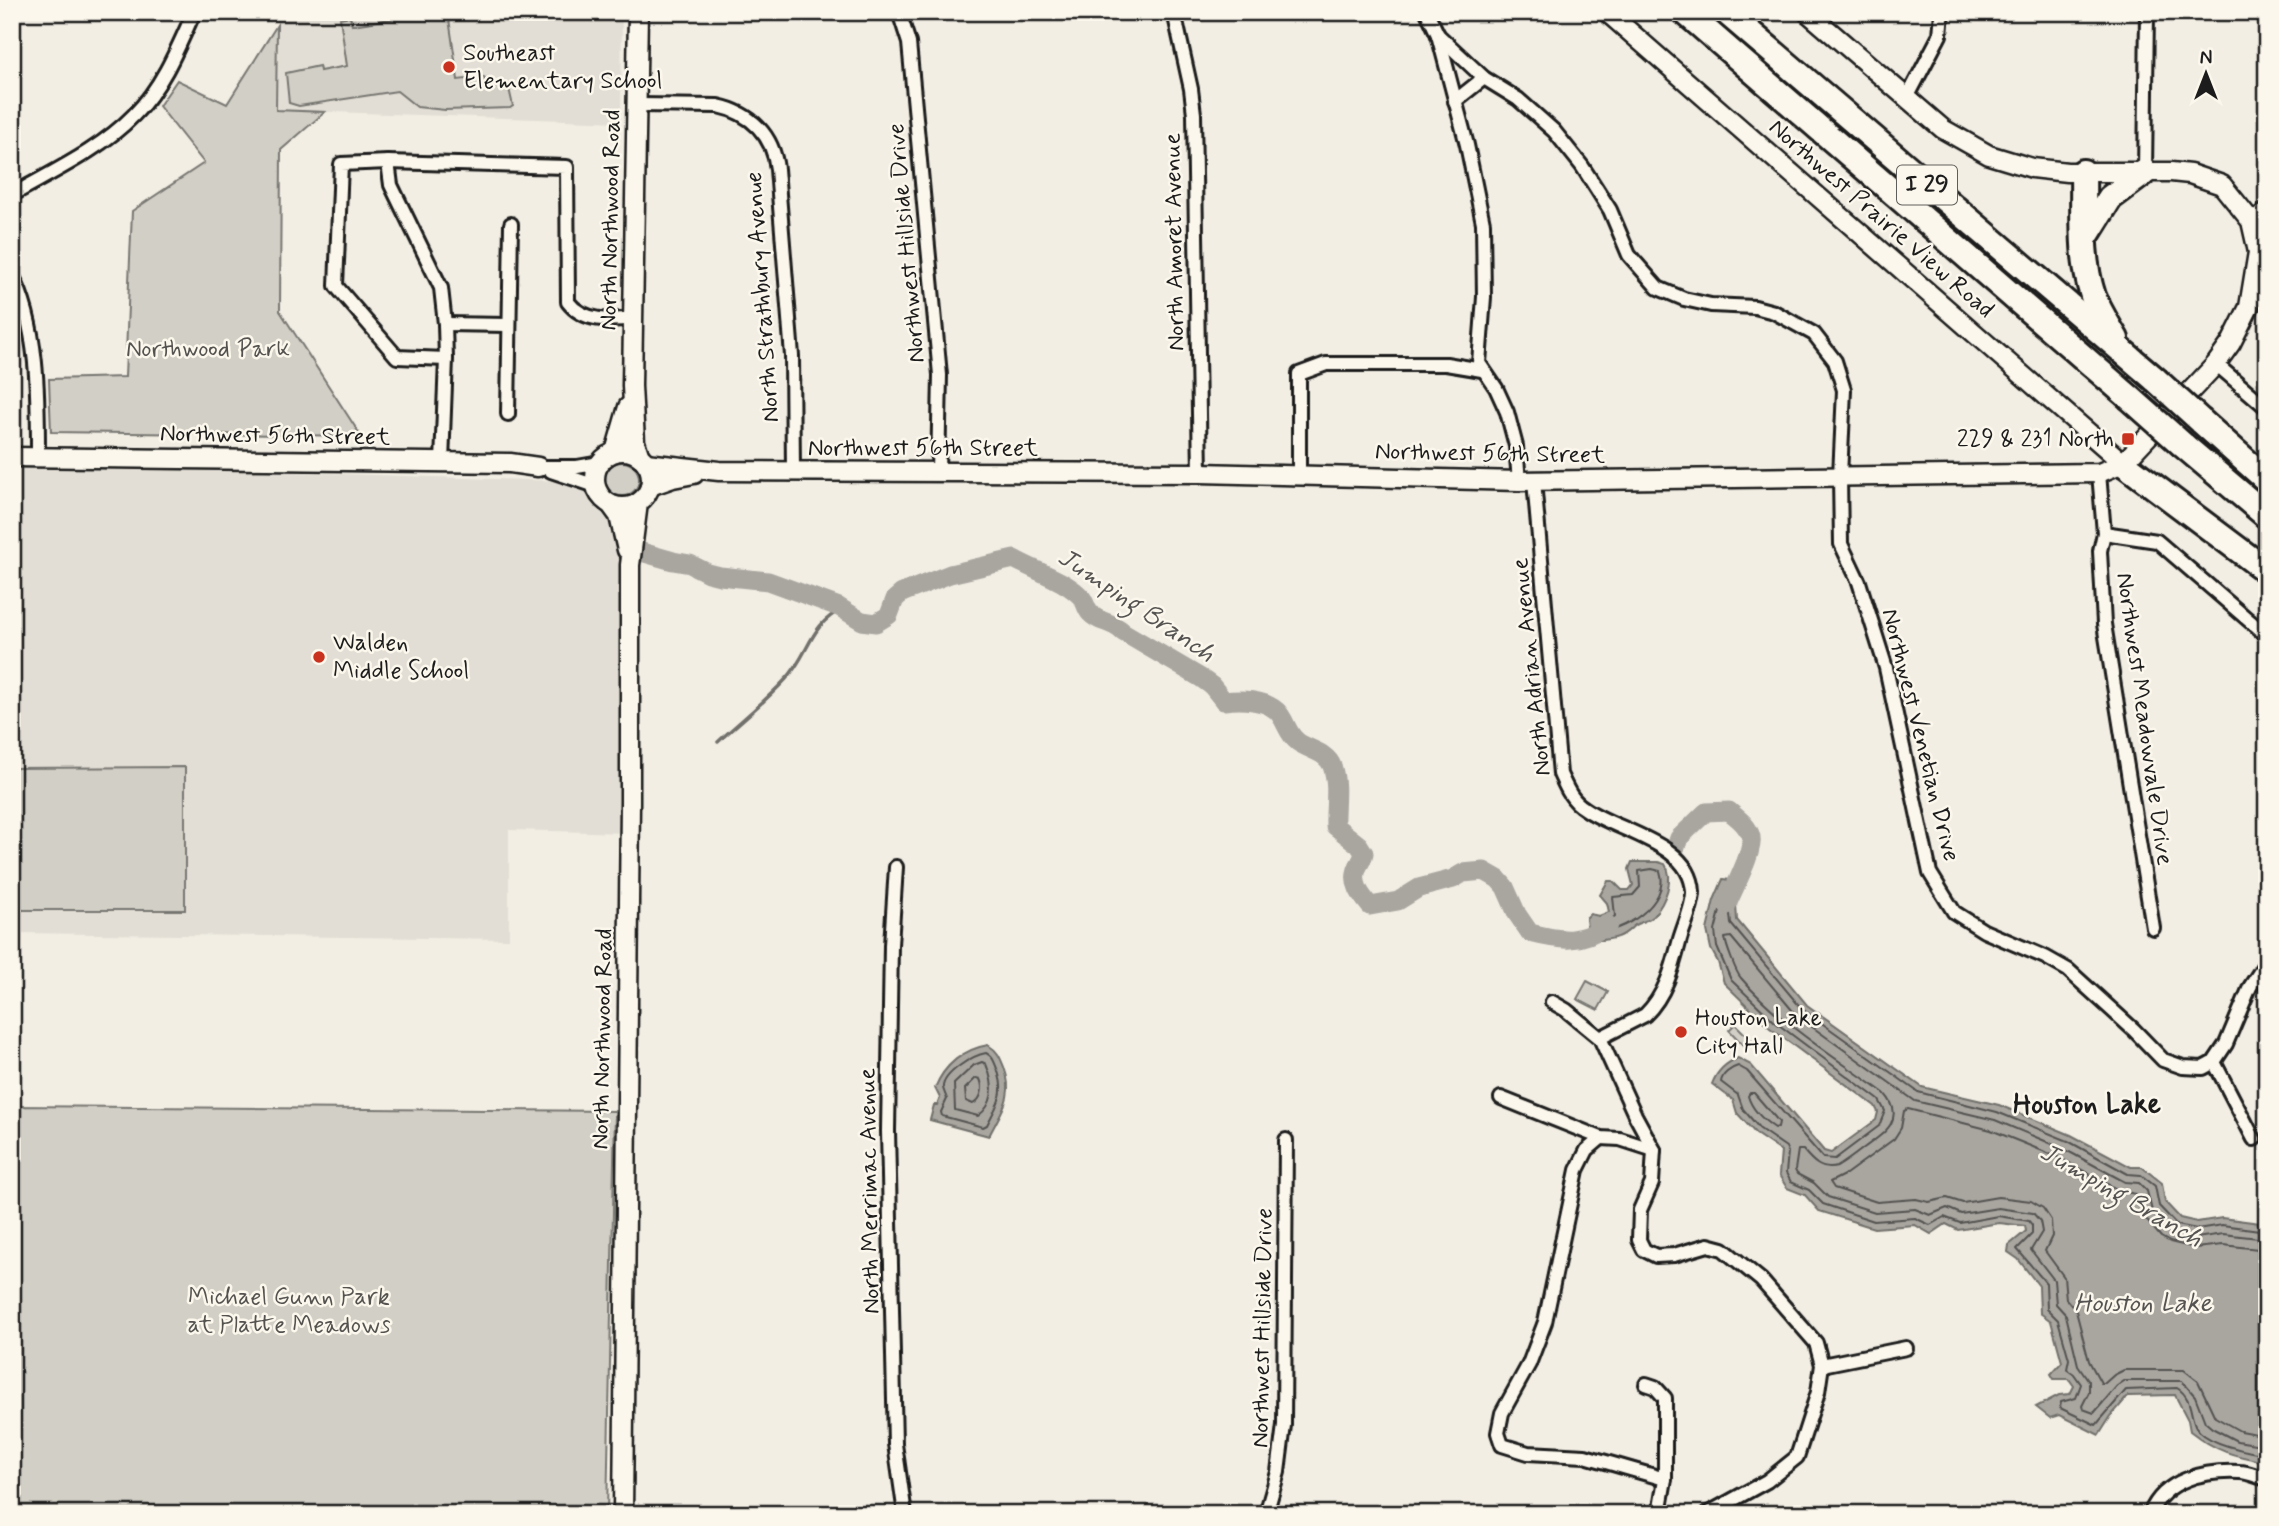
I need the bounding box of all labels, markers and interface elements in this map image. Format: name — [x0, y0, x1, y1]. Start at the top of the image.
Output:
place label: Southeast Elementary School — [463, 38, 662, 97]
north arrow — [2170, 38, 2240, 108]
text: N — [2200, 46, 2212, 71]
marker: Southeast Elementary School — [441, 59, 457, 75]
street label: North Northwood Road — [594, 109, 628, 331]
street label: Northwest Prairie View Road — [1762, 113, 2000, 325]
street label: Northwest Hillside Drive — [881, 122, 933, 364]
street label: North Amoret Avenue — [1158, 132, 1192, 352]
road number: I 29 — [1897, 166, 1957, 204]
street label: North Strathbury Avenue — [739, 171, 787, 423]
park label: Northwood Park — [126, 334, 290, 365]
street label: Northwest 56th Street — [160, 418, 390, 454]
place label: 229 & 231 North — [1957, 424, 2114, 455]
marker: 229 & 231 North — [2120, 431, 2136, 447]
street label: Northwest 56th Street — [808, 433, 1038, 464]
street label: Northwest 56th Street — [1375, 436, 1605, 472]
water label: Jumping Branch — [1049, 541, 1221, 674]
street label: North Adrian Avenue — [1505, 556, 1559, 778]
street label: Northwest Meadowvale Drive — [2108, 571, 2180, 868]
street label: Northwest Venetian Drive — [1874, 605, 1966, 865]
place label: Walden Middle School — [333, 628, 469, 687]
marker: Walden Middle School — [311, 649, 327, 665]
street label: North Northwood Road — [586, 928, 620, 1150]
place label: Houston Lake City Hall — [1695, 1003, 1822, 1062]
marker: Houston Lake City Hall — [1673, 1024, 1689, 1040]
street label: North Merrimac Avenue — [852, 1067, 888, 1314]
district label: Houston Lake — [2013, 1087, 2161, 1124]
water label: Jumping Branch — [2032, 1136, 2208, 1259]
street label: Northwest Hillside Drive — [1245, 1208, 1281, 1448]
park label: Michael Gunn Park at Platte Meadows — [188, 1282, 391, 1341]
water label: Houston Lake — [2074, 1287, 2212, 1321]

